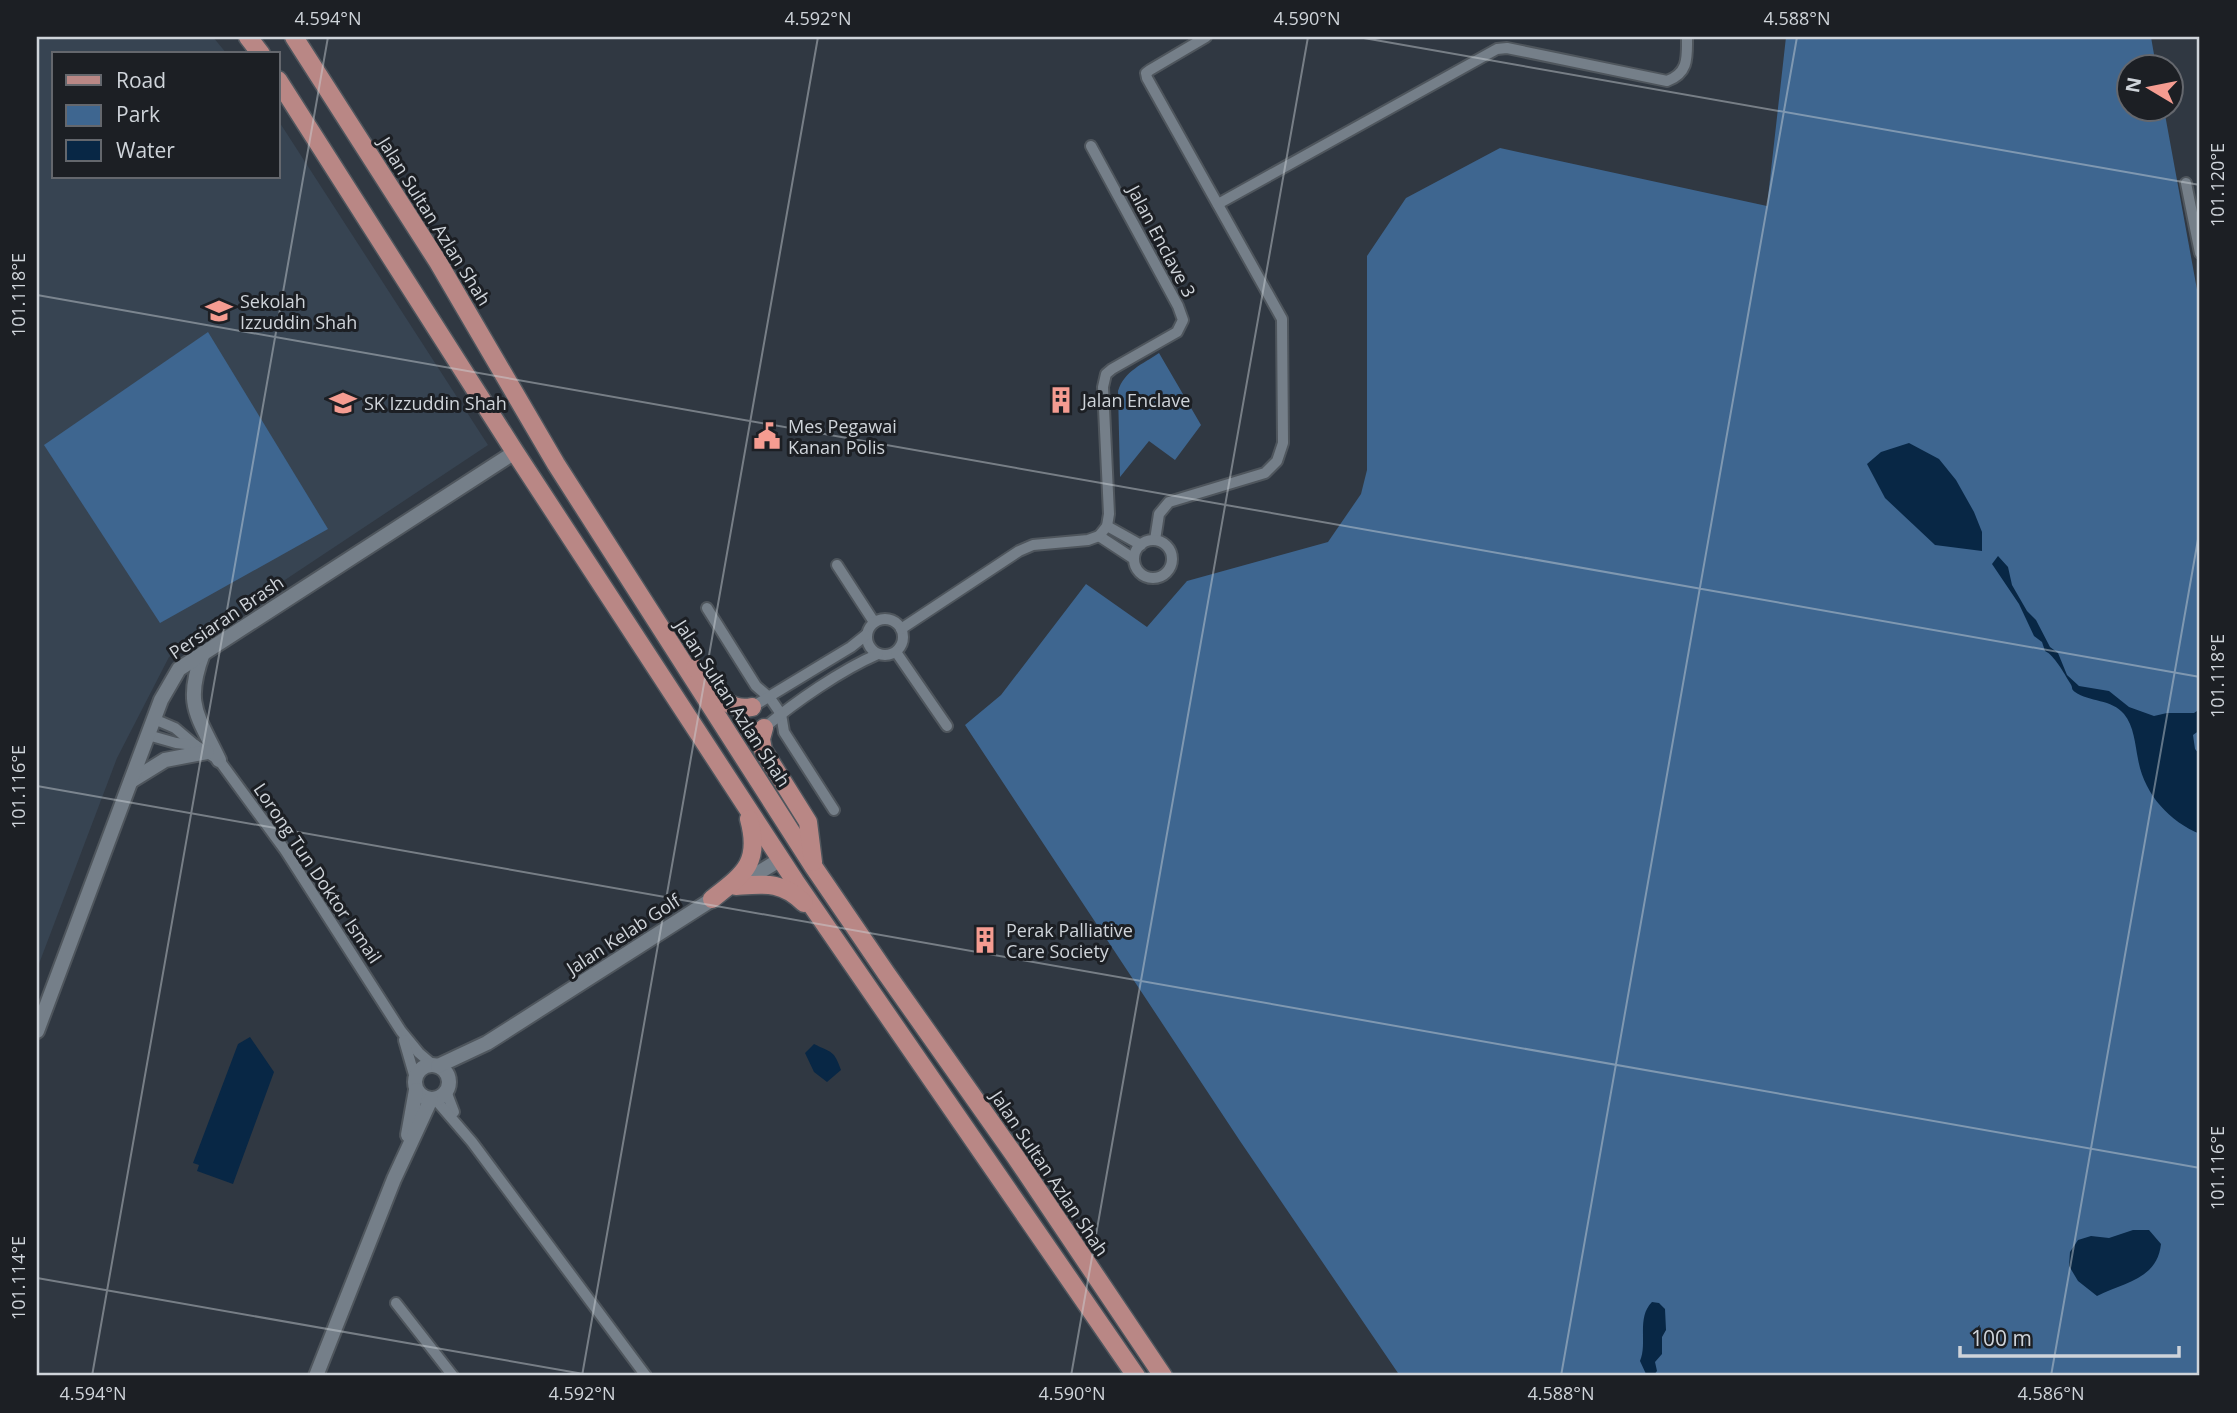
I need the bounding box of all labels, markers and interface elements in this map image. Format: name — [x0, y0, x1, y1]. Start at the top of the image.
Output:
text: 4.594°N — [294, 6, 362, 30]
text: 4.592°N — [784, 6, 852, 30]
text: 4.590°N — [1273, 6, 1341, 30]
text: 4.588°N — [1763, 6, 1831, 30]
legend — [52, 52, 280, 178]
north arrow — [2114, 52, 2184, 122]
text: Road — [116, 66, 166, 94]
text: N — [2119, 75, 2147, 95]
text: Park — [116, 100, 160, 128]
street label: Jalan Sultan Azlan Shah — [372, 130, 497, 310]
text: Water — [116, 136, 175, 164]
text: 101.120°E — [2205, 143, 2229, 227]
street label: Jalan Enclave 3 — [1122, 179, 1202, 301]
text: 101.118°E — [6, 253, 30, 337]
place label: Sekolah Izzuddin Shah — [240, 289, 357, 334]
school or university icon: Sekolah Izzuddin Shah — [204, 296, 234, 326]
building icon: Jalan Enclave — [1046, 385, 1076, 415]
school or university icon: SK Izzuddin Shah — [328, 388, 358, 418]
place label: Jalan Enclave — [1080, 388, 1190, 412]
place label: SK Izzuddin Shah — [364, 391, 507, 415]
place label: Mes Pegawai Kanan Polis — [788, 414, 897, 459]
public building icon: Mes Pegawai Kanan Polis — [752, 421, 782, 451]
street label: Persiaran Brash — [164, 570, 288, 664]
street label: Jalan Sultan Azlan Shah — [669, 613, 796, 791]
text: 101.118°E — [2205, 634, 2229, 718]
text: 101.116°E — [6, 745, 30, 829]
street label: Lorong Tun Doktor Ismail — [249, 778, 387, 968]
street label: Jalan Kelab Golf — [560, 888, 685, 981]
place label: Perak Palliative Care Society — [1006, 918, 1133, 963]
building icon: Perak Palliative Care Society — [970, 925, 1000, 955]
street label: Jalan Sultan Azlan Shah — [984, 1084, 1114, 1260]
text: 101.116°E — [2205, 1126, 2229, 1210]
text: 101.114°E — [6, 1236, 30, 1320]
scale bar — [1960, 1315, 2179, 1359]
text: 100 m — [1971, 1324, 2032, 1352]
text: 4.594°N — [59, 1381, 127, 1405]
text: 4.592°N — [548, 1381, 616, 1405]
text: 4.590°N — [1038, 1381, 1106, 1405]
text: 4.588°N — [1527, 1381, 1595, 1405]
text: 4.586°N — [2017, 1381, 2085, 1405]

